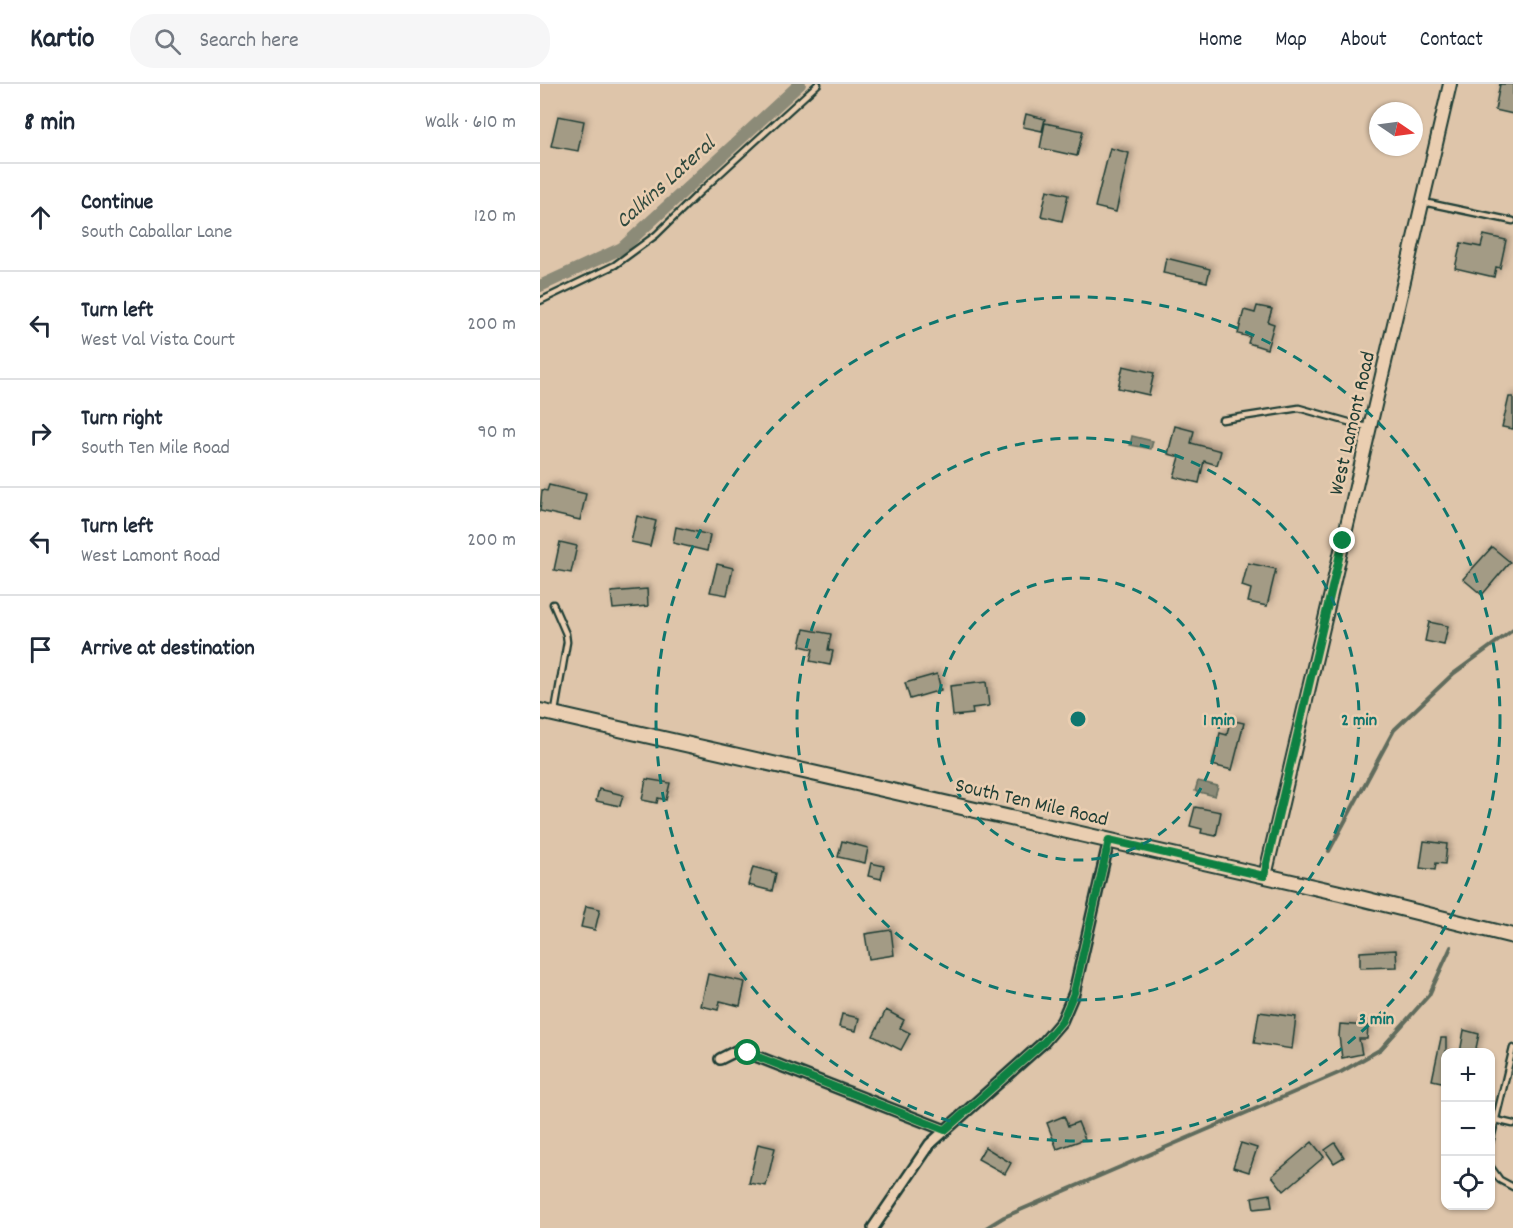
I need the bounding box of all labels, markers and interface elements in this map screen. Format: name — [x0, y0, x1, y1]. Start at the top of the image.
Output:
search box — [130, 14, 550, 68]
text: Kartio — [30, 21, 94, 61]
icon: search — [151, 25, 184, 58]
text: Search here — [199, 26, 299, 57]
text: Home — [1198, 26, 1242, 56]
text: Map — [1275, 26, 1307, 56]
text: About — [1340, 26, 1387, 56]
text: Contact — [1420, 26, 1483, 56]
north arrow — [1369, 102, 1423, 156]
text: 8 min — [24, 105, 75, 142]
text: Walk · 610 m — [425, 109, 516, 137]
water label: Calkins Lateral — [610, 129, 724, 237]
text: Continue — [81, 188, 153, 219]
icon: ahead — [24, 201, 57, 234]
text: 120 m — [474, 203, 516, 231]
text: South Caballar Lane — [81, 219, 232, 247]
text: Turn left — [81, 296, 153, 327]
icon: left — [24, 309, 57, 342]
text: 200 m — [467, 311, 516, 339]
text: West Val Vista Court — [81, 327, 235, 355]
street label: West Lamont Road — [1323, 349, 1385, 498]
text: Turn right — [81, 404, 163, 435]
icon: right — [24, 417, 57, 450]
text: 90 m — [478, 419, 516, 447]
text: South Ten Mile Road — [81, 435, 230, 463]
text: Turn left — [81, 512, 153, 543]
icon: left — [24, 525, 57, 558]
text: 200 m — [467, 527, 516, 555]
route end — [1329, 527, 1355, 553]
text: West Lamont Road — [81, 543, 220, 571]
icon: arrive — [24, 633, 57, 666]
text: Arrive at destination — [81, 634, 255, 665]
centre of rings — [1068, 709, 1088, 729]
text: 1 min — [1203, 709, 1235, 734]
text: 2 min — [1341, 709, 1377, 734]
street label: South Ten Mile Road — [952, 772, 1111, 836]
text: 3 min — [1358, 1008, 1394, 1033]
route start — [734, 1039, 760, 1065]
map controls — [1441, 1048, 1495, 1210]
button: + — [1441, 1048, 1495, 1102]
button: − — [1441, 1102, 1495, 1156]
button: locate — [1441, 1156, 1495, 1210]

